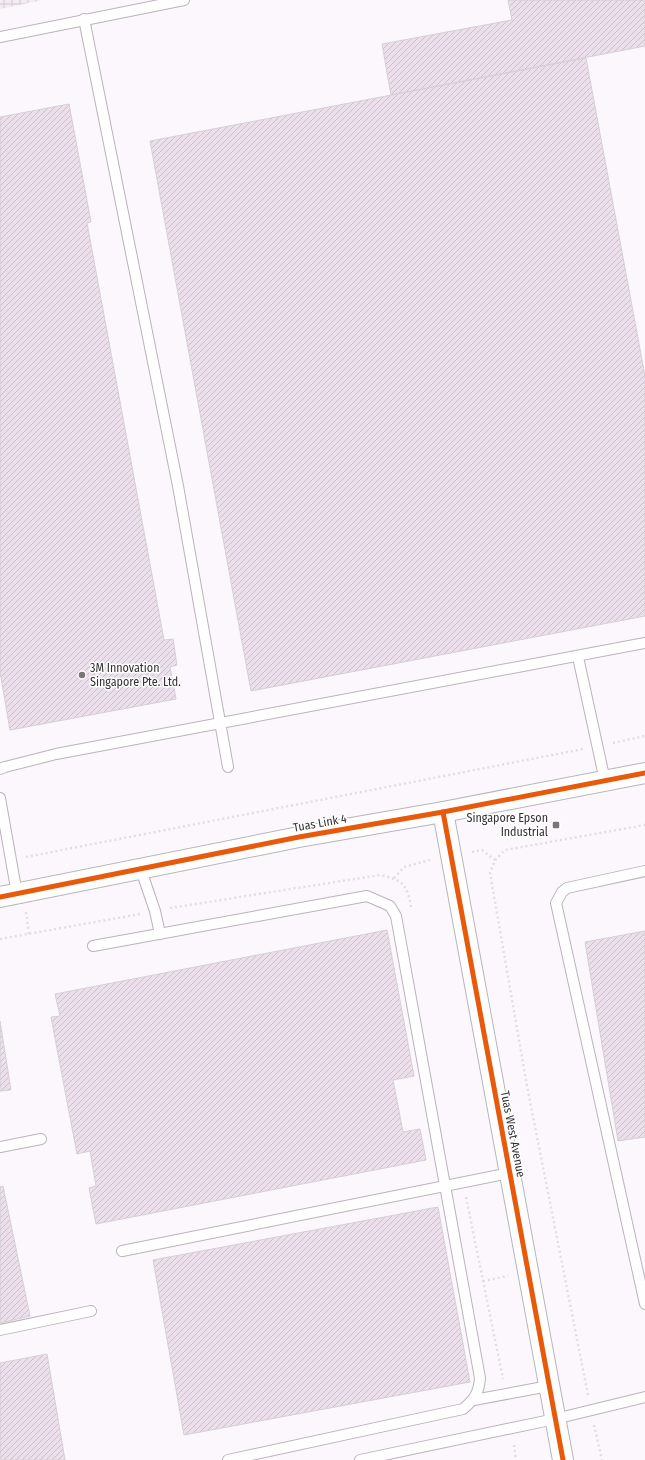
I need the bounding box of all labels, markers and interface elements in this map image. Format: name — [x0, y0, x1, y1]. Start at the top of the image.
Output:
place label: 3M Innovation Singapore Pte. Ltd. — [90, 661, 181, 689]
marker: 3M Innovation Singapore Pte. Ltd. — [77, 670, 87, 680]
street label: Tuas Link 4 — [292, 811, 348, 835]
place label: Singapore Epson Industrial — [466, 811, 548, 839]
marker: Singapore Epson Industrial — [551, 820, 561, 830]
street label: Tuas West Avenue — [498, 1090, 528, 1179]

